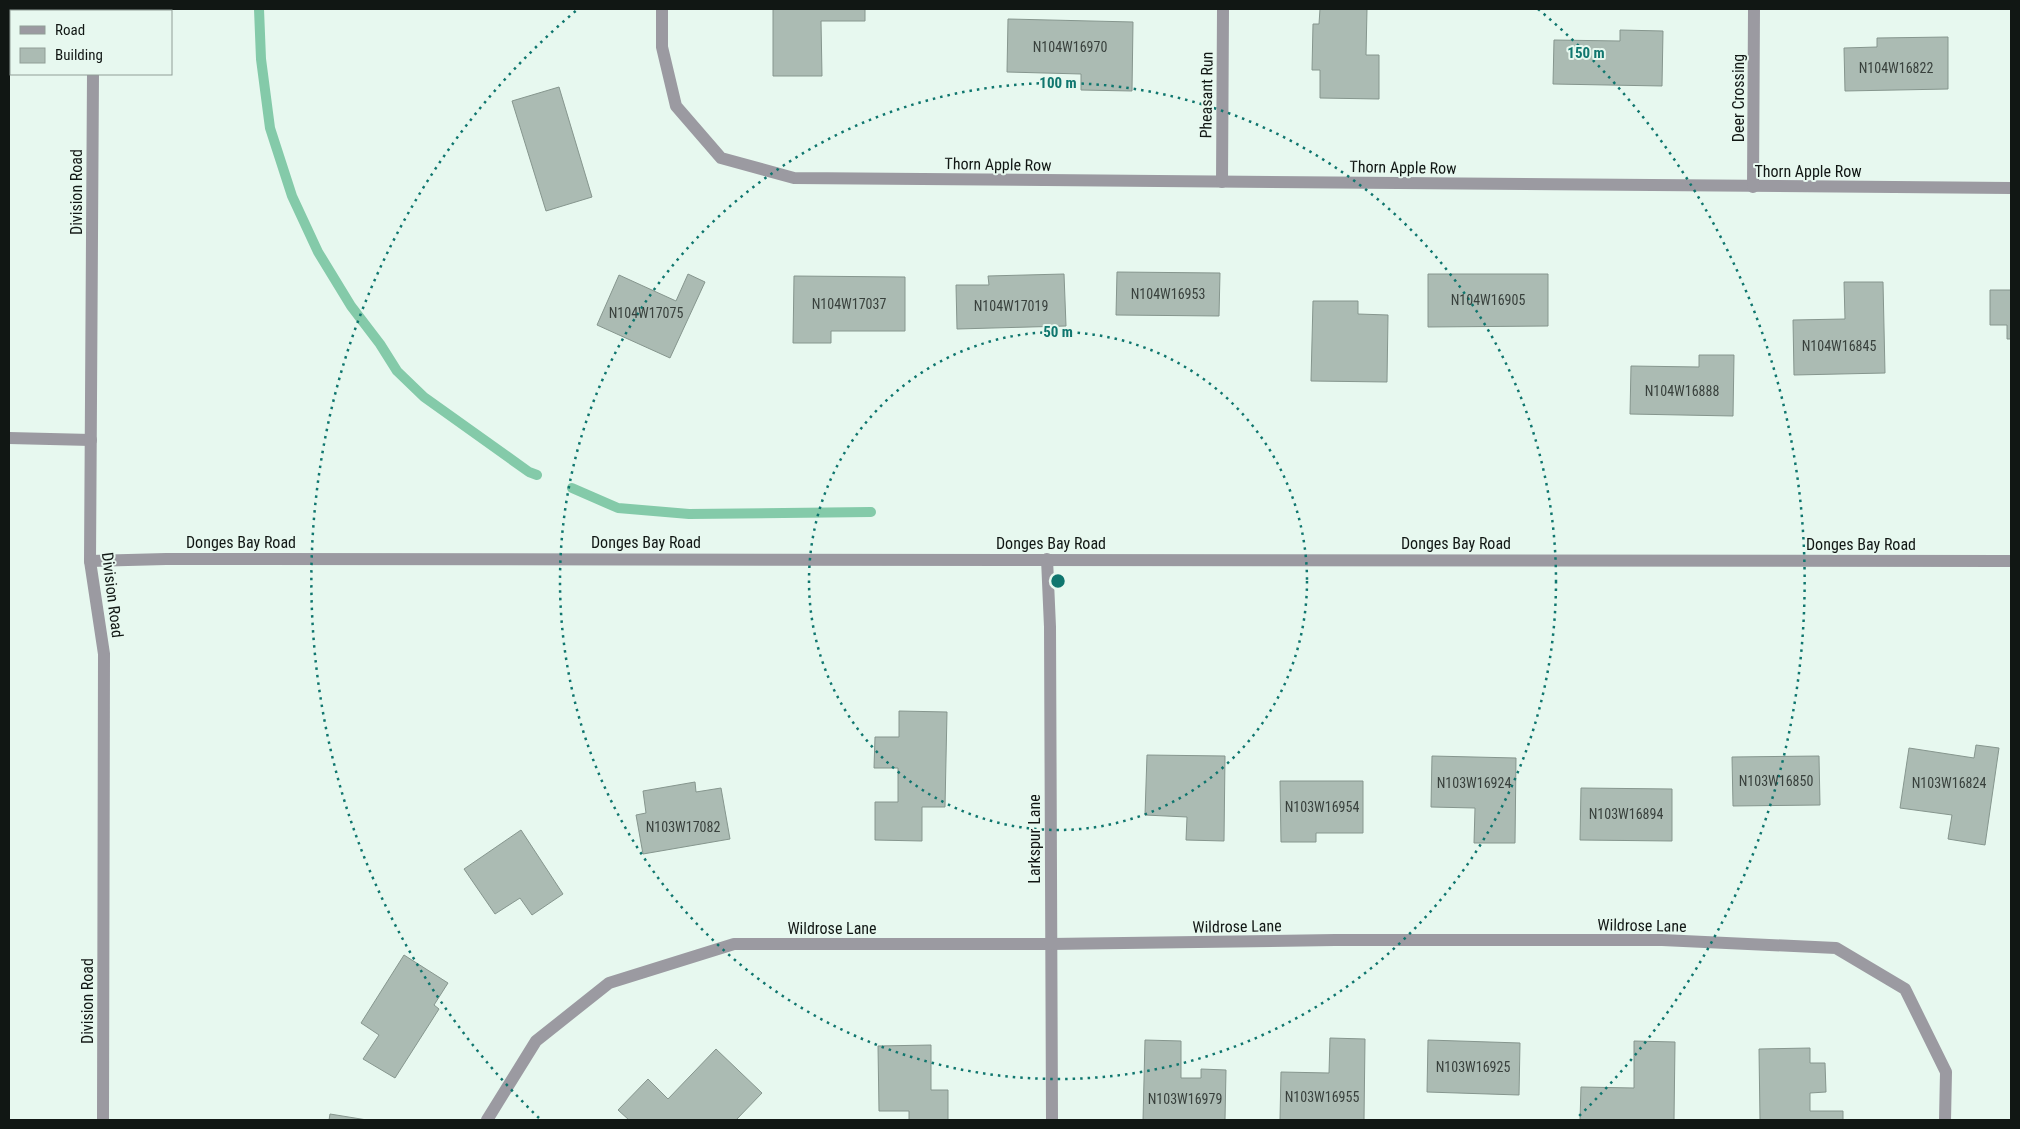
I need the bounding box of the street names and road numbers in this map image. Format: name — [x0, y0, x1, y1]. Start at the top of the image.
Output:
street label: Pheasant Run — [1196, 51, 1217, 139]
street label: Deer Crossing — [1729, 54, 1748, 142]
street label: Division Road — [67, 149, 86, 235]
street label: Thorn Apple Row — [944, 154, 1052, 175]
street label: Thorn Apple Row — [1349, 157, 1457, 178]
street label: Thorn Apple Row — [1754, 162, 1862, 181]
street label: Donges Bay Road — [186, 533, 296, 552]
street label: Donges Bay Road — [591, 533, 701, 552]
street label: Donges Bay Road — [996, 534, 1106, 553]
street label: Donges Bay Road — [1401, 534, 1511, 553]
street label: Donges Bay Road — [1806, 535, 1916, 554]
street label: Division Road — [98, 551, 127, 639]
street label: Larkspur Lane — [1025, 794, 1044, 884]
street label: Wildrose Lane — [1597, 915, 1687, 936]
street label: Wildrose Lane — [1192, 916, 1282, 937]
street label: Wildrose Lane — [787, 919, 877, 938]
street label: Division Road — [78, 958, 97, 1044]

